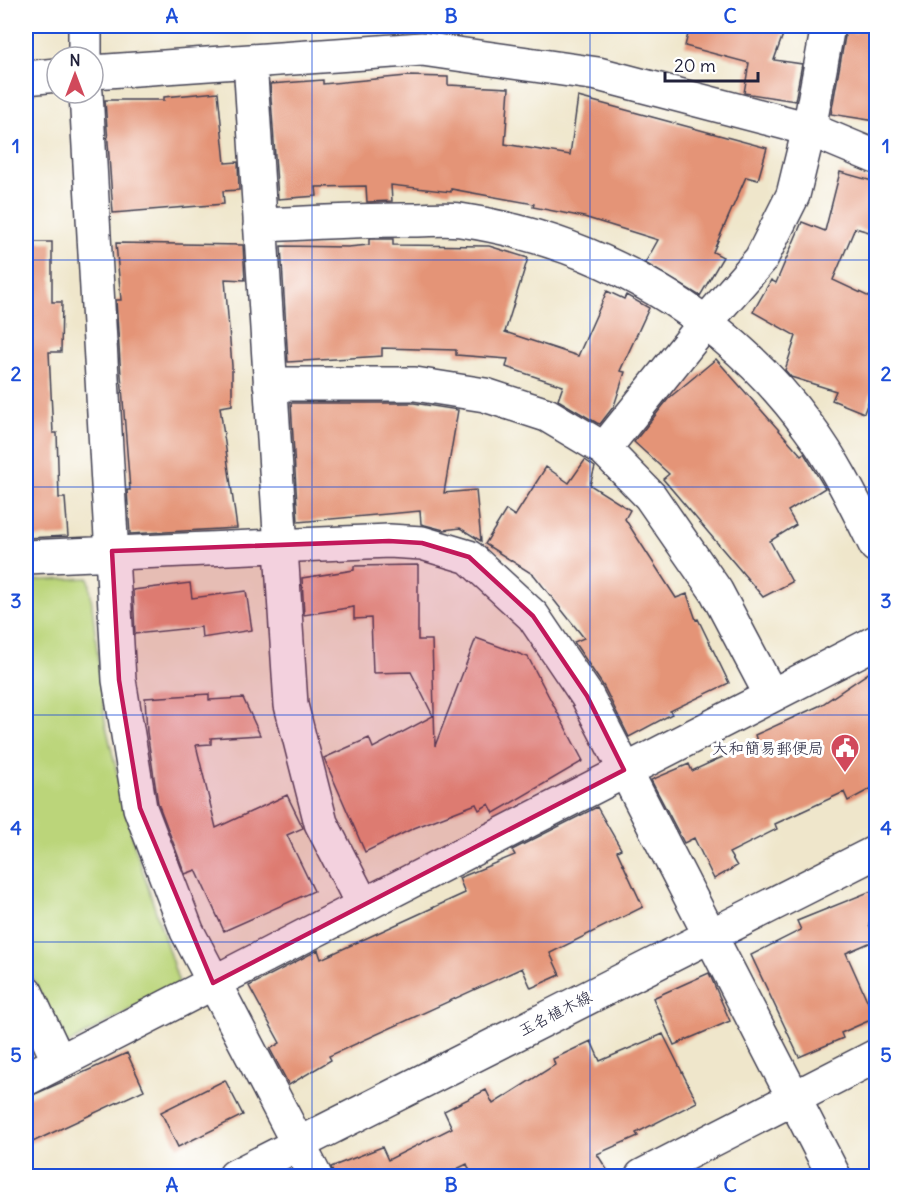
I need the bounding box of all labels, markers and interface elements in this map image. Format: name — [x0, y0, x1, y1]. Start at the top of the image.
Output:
text: A — [166, 3, 179, 28]
text: B — [444, 3, 458, 28]
text: C — [723, 3, 737, 28]
north arrow — [45, 45, 105, 105]
scale bar — [665, 45, 758, 83]
text: N — [69, 50, 81, 70]
text: 20 m — [674, 54, 716, 77]
text: 1 — [12, 133, 20, 158]
text: 1 — [882, 133, 890, 158]
text: 2 — [11, 361, 22, 386]
text: 2 — [881, 361, 892, 386]
text: 3 — [10, 588, 22, 613]
text: 3 — [880, 588, 892, 613]
public building icon: 大和簡易郵便局 — [829, 732, 861, 774]
place label: 大和簡易郵便局 — [712, 738, 824, 758]
text: 4 — [10, 815, 22, 840]
text: 4 — [880, 815, 892, 840]
street label: 玉名植木線 — [515, 986, 595, 1040]
text: 5 — [10, 1042, 22, 1067]
text: 5 — [880, 1042, 892, 1067]
text: A — [166, 1172, 179, 1197]
text: B — [444, 1172, 458, 1197]
text: C — [723, 1172, 737, 1197]

